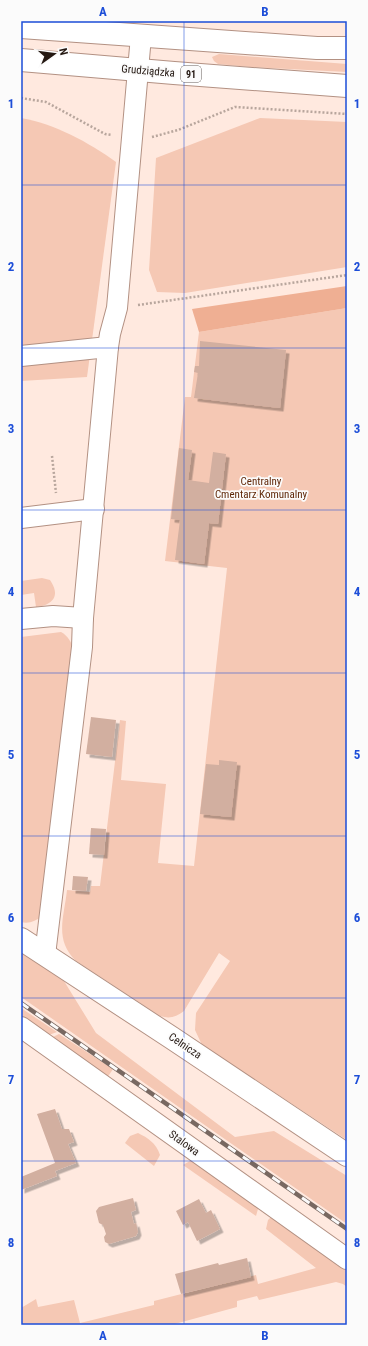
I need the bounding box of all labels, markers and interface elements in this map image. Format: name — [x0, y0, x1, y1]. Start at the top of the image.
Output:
text: A — [99, 4, 107, 19]
text: B — [261, 4, 269, 19]
north arrow — [34, 34, 74, 74]
text: N — [56, 47, 70, 57]
street label: Grudziądzka — [121, 62, 175, 80]
road number: 91 — [181, 66, 201, 82]
text: 1 — [8, 96, 14, 111]
text: 1 — [354, 96, 360, 111]
text: 2 — [8, 259, 15, 274]
text: 2 — [354, 259, 361, 274]
text: 3 — [8, 421, 14, 436]
text: 3 — [354, 421, 360, 436]
park label: Centralny Cmentarz Komunalny — [215, 475, 308, 501]
text: 4 — [8, 584, 15, 599]
text: 4 — [354, 584, 361, 599]
text: 5 — [8, 747, 15, 762]
text: 5 — [354, 747, 361, 762]
text: 6 — [8, 910, 15, 925]
text: 6 — [354, 910, 361, 925]
street label: Celnicza — [166, 1030, 204, 1062]
text: 7 — [8, 1072, 15, 1087]
text: 7 — [354, 1072, 361, 1087]
street label: Stalowa — [166, 1128, 202, 1158]
text: 8 — [8, 1235, 14, 1250]
text: 8 — [354, 1235, 360, 1250]
text: A — [99, 1328, 107, 1343]
text: B — [261, 1328, 269, 1343]

